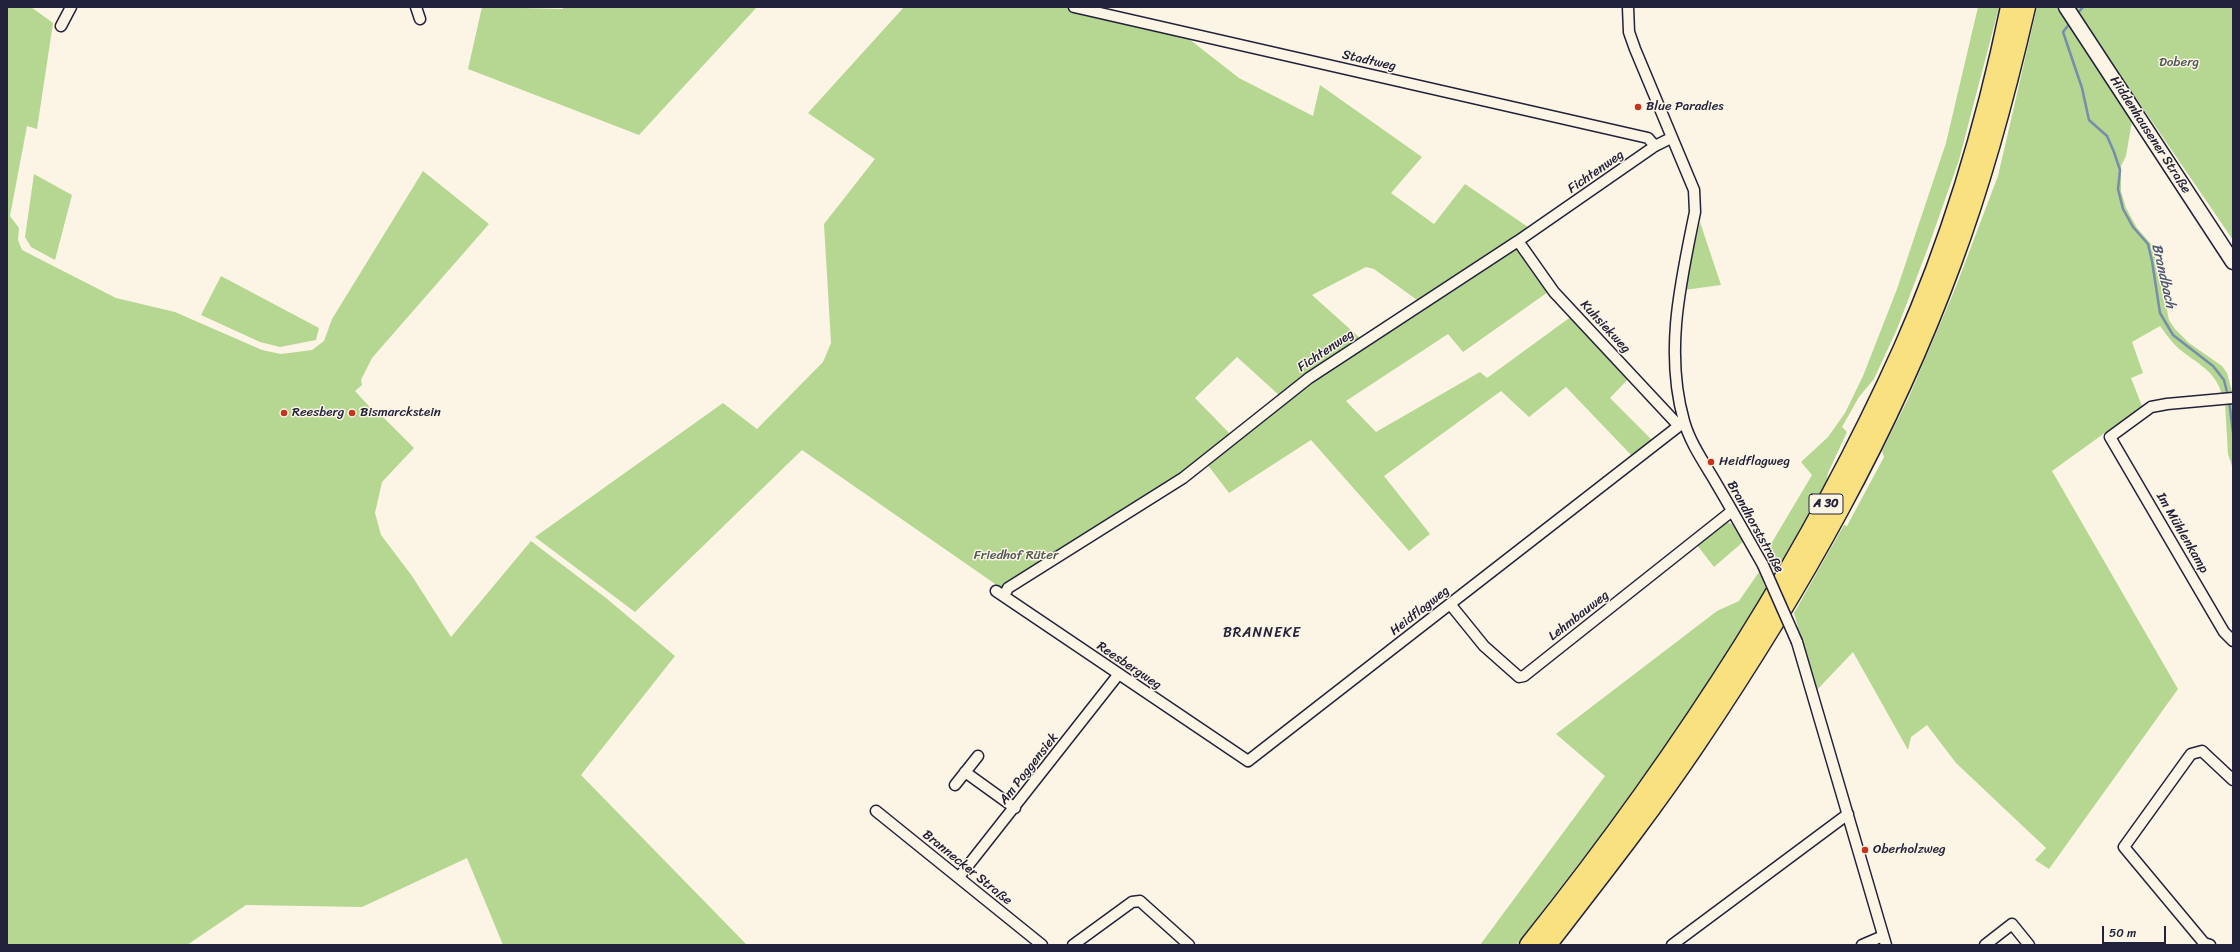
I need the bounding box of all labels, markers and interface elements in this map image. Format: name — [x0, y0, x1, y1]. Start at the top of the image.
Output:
street label: Stadtweg — [1341, 47, 1397, 75]
park label: Doberg — [2159, 55, 2199, 71]
street label: Hiddenhausener Straße — [2106, 73, 2194, 197]
place label: Blue Paradies — [1646, 99, 1724, 115]
marker: Blue Paradies — [1633, 102, 1643, 112]
street label: Fichtenweg — [1565, 147, 1627, 197]
water label: Brandbach — [2147, 242, 2179, 310]
street label: Kuhsiekweg — [1577, 297, 1633, 357]
street label: Fichtenweg — [1295, 326, 1357, 376]
place label: Reesberg — [292, 405, 344, 421]
place label: Bismarckstein — [360, 405, 441, 421]
marker: Reesberg — [279, 408, 289, 418]
marker: Bismarckstein — [347, 408, 357, 418]
place label: Heidflagweg — [1719, 454, 1790, 470]
marker: Heidflagweg — [1706, 457, 1716, 467]
street label: Brandhorststraße — [1723, 478, 1787, 576]
street label: Im Mühlenkamp — [2153, 490, 2211, 576]
road number: A 30 — [1809, 494, 1843, 514]
park label: Friedhof Rüter — [974, 548, 1058, 564]
street label: Heidflagweg — [1387, 583, 1453, 639]
street label: Lehmbauweg — [1546, 588, 1612, 644]
district label: BRANNEKE — [1223, 625, 1301, 641]
street label: Reesbergweg — [1094, 639, 1164, 693]
street label: Am Poggensiek — [996, 730, 1062, 808]
street label: Brannecker Straße — [919, 827, 1015, 909]
place label: Oberholzweg — [1873, 842, 1946, 858]
marker: Oberholzweg — [1860, 845, 1870, 855]
scale bar — [2104, 918, 2168, 944]
text: 50 m — [2109, 922, 2136, 944]

